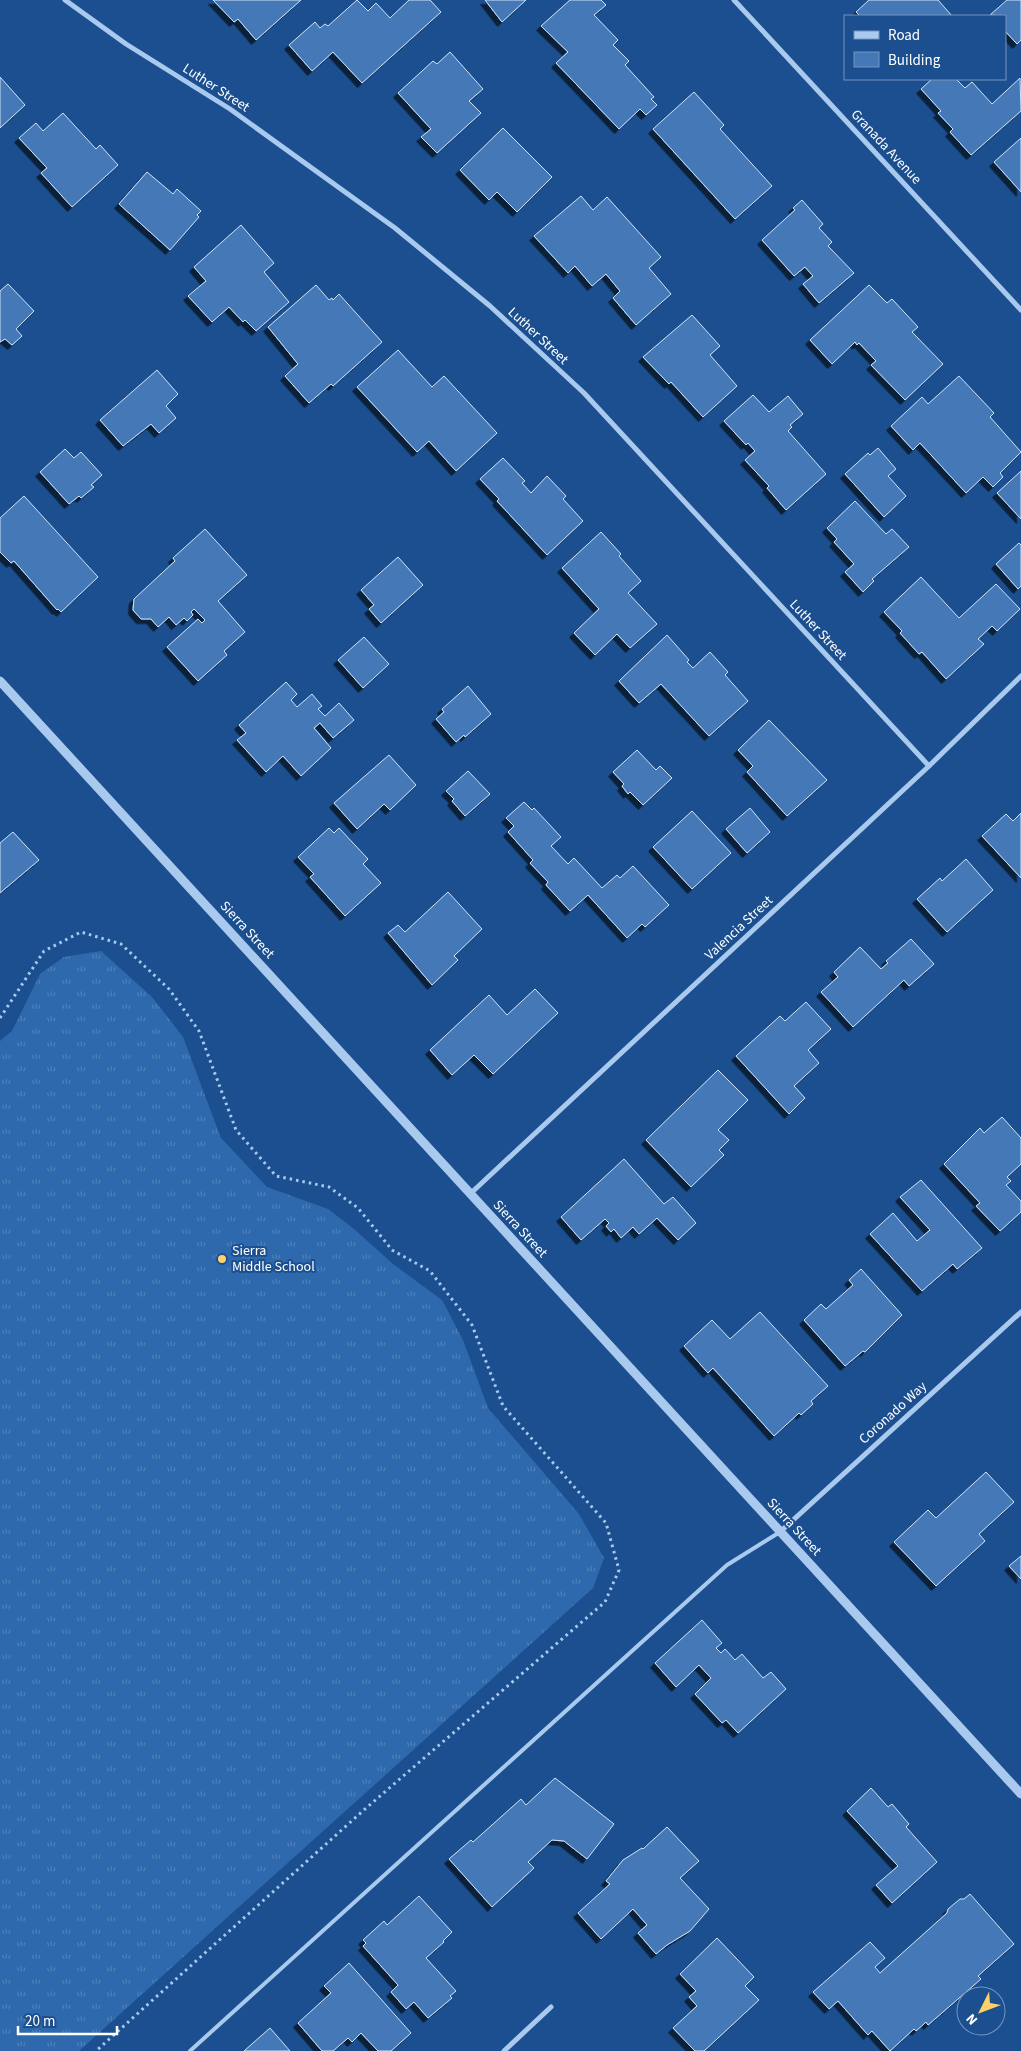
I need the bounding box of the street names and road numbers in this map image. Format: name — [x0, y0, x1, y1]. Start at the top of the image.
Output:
street label: Luther Street — [179, 59, 254, 117]
street label: Granada Avenue — [846, 105, 926, 189]
street label: Luther Street — [503, 303, 573, 370]
street label: Luther Street — [785, 595, 852, 665]
street label: Valencia Street — [700, 891, 778, 965]
street label: Sierra Street — [215, 897, 279, 963]
street label: Sierra Street — [488, 1196, 552, 1262]
street label: Coronado Way — [855, 1377, 932, 1449]
street label: Sierra Street — [762, 1494, 826, 1560]

